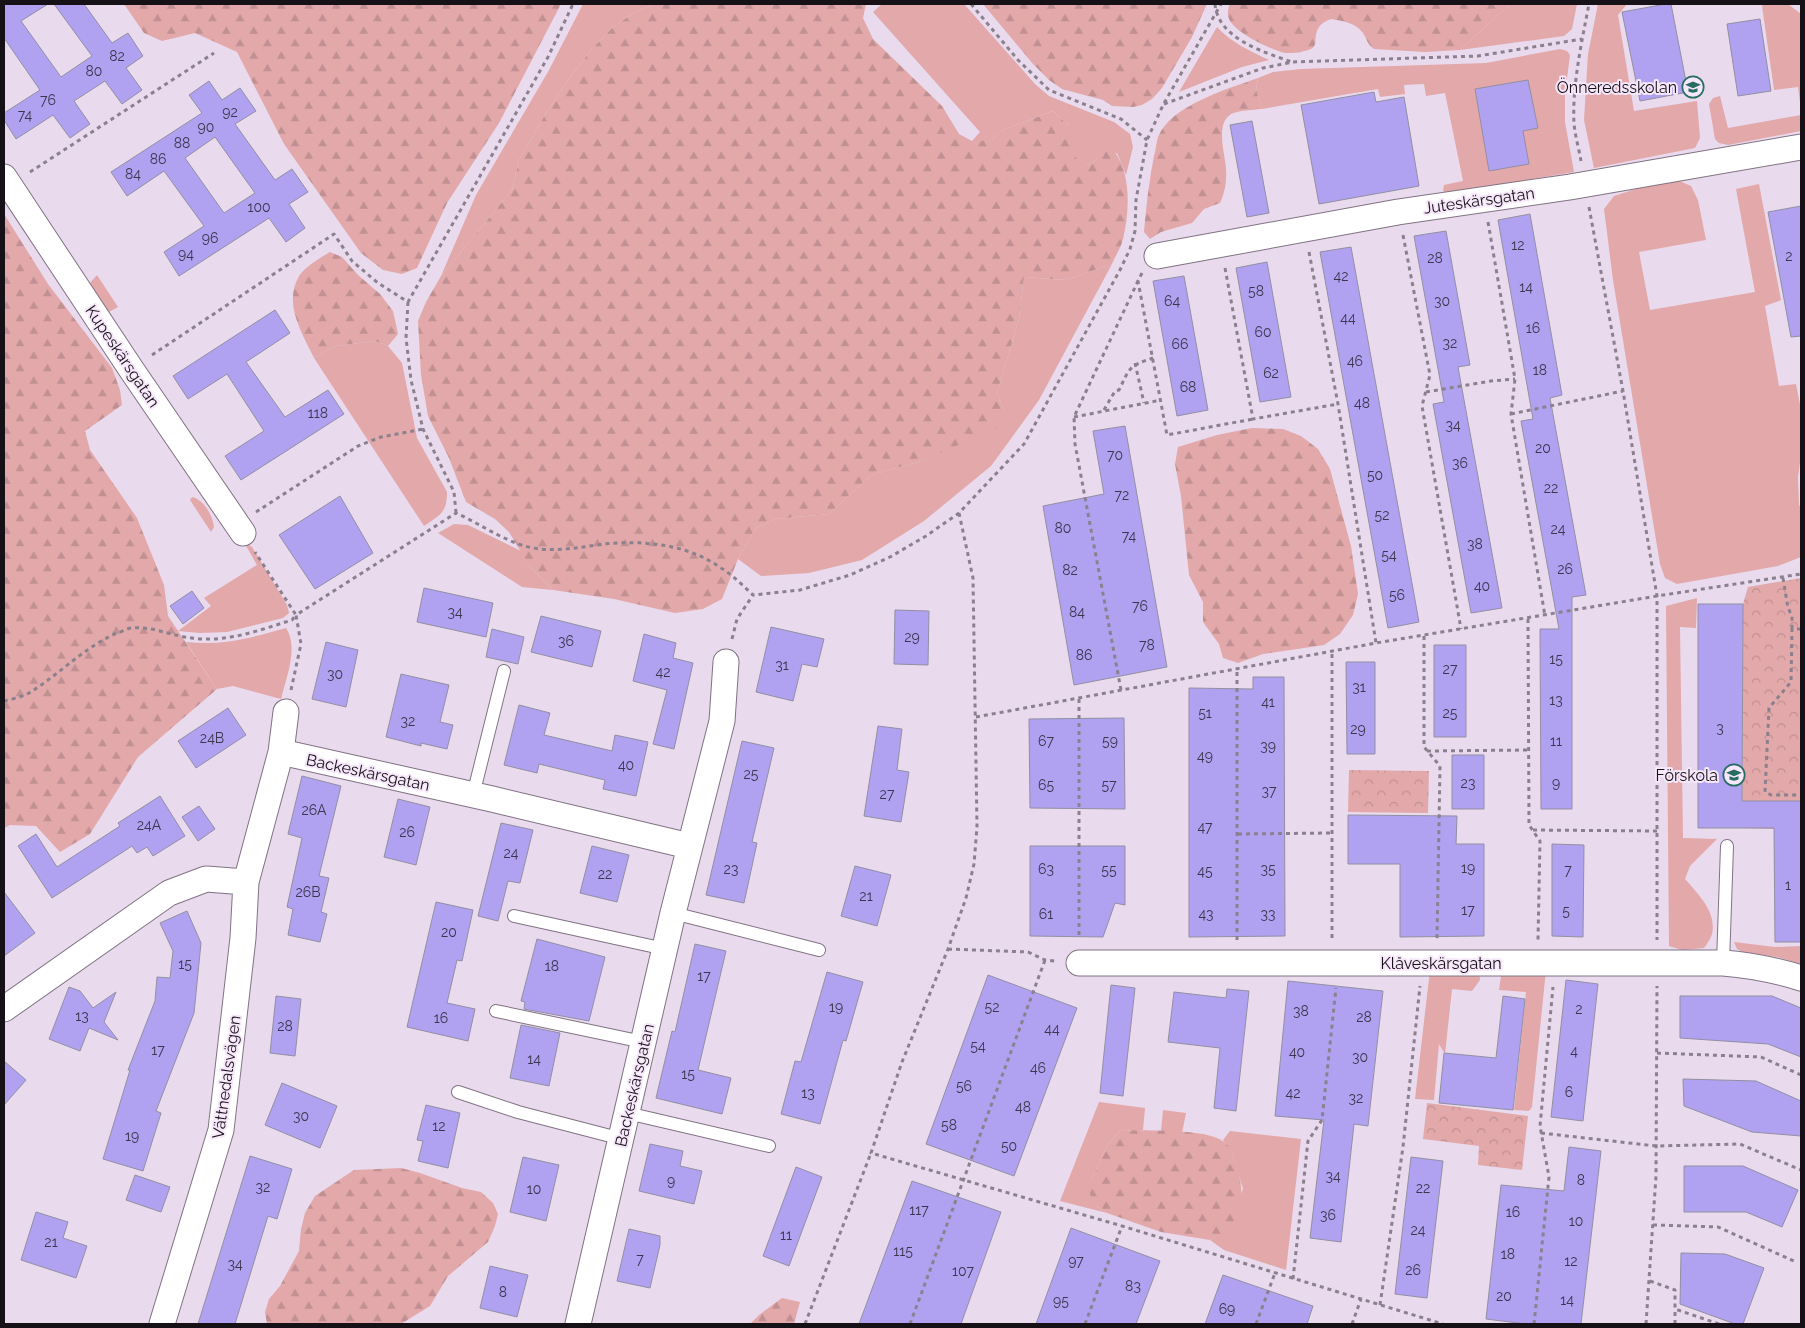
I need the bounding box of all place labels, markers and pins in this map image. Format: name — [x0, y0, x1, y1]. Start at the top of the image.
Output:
school or university icon: Önneredsskolan — [1681, 75, 1705, 99]
place label: Önneredsskolan — [1557, 77, 1677, 97]
school or university icon: Förskola — [1722, 763, 1746, 787]
place label: Förskola — [1656, 766, 1718, 785]

